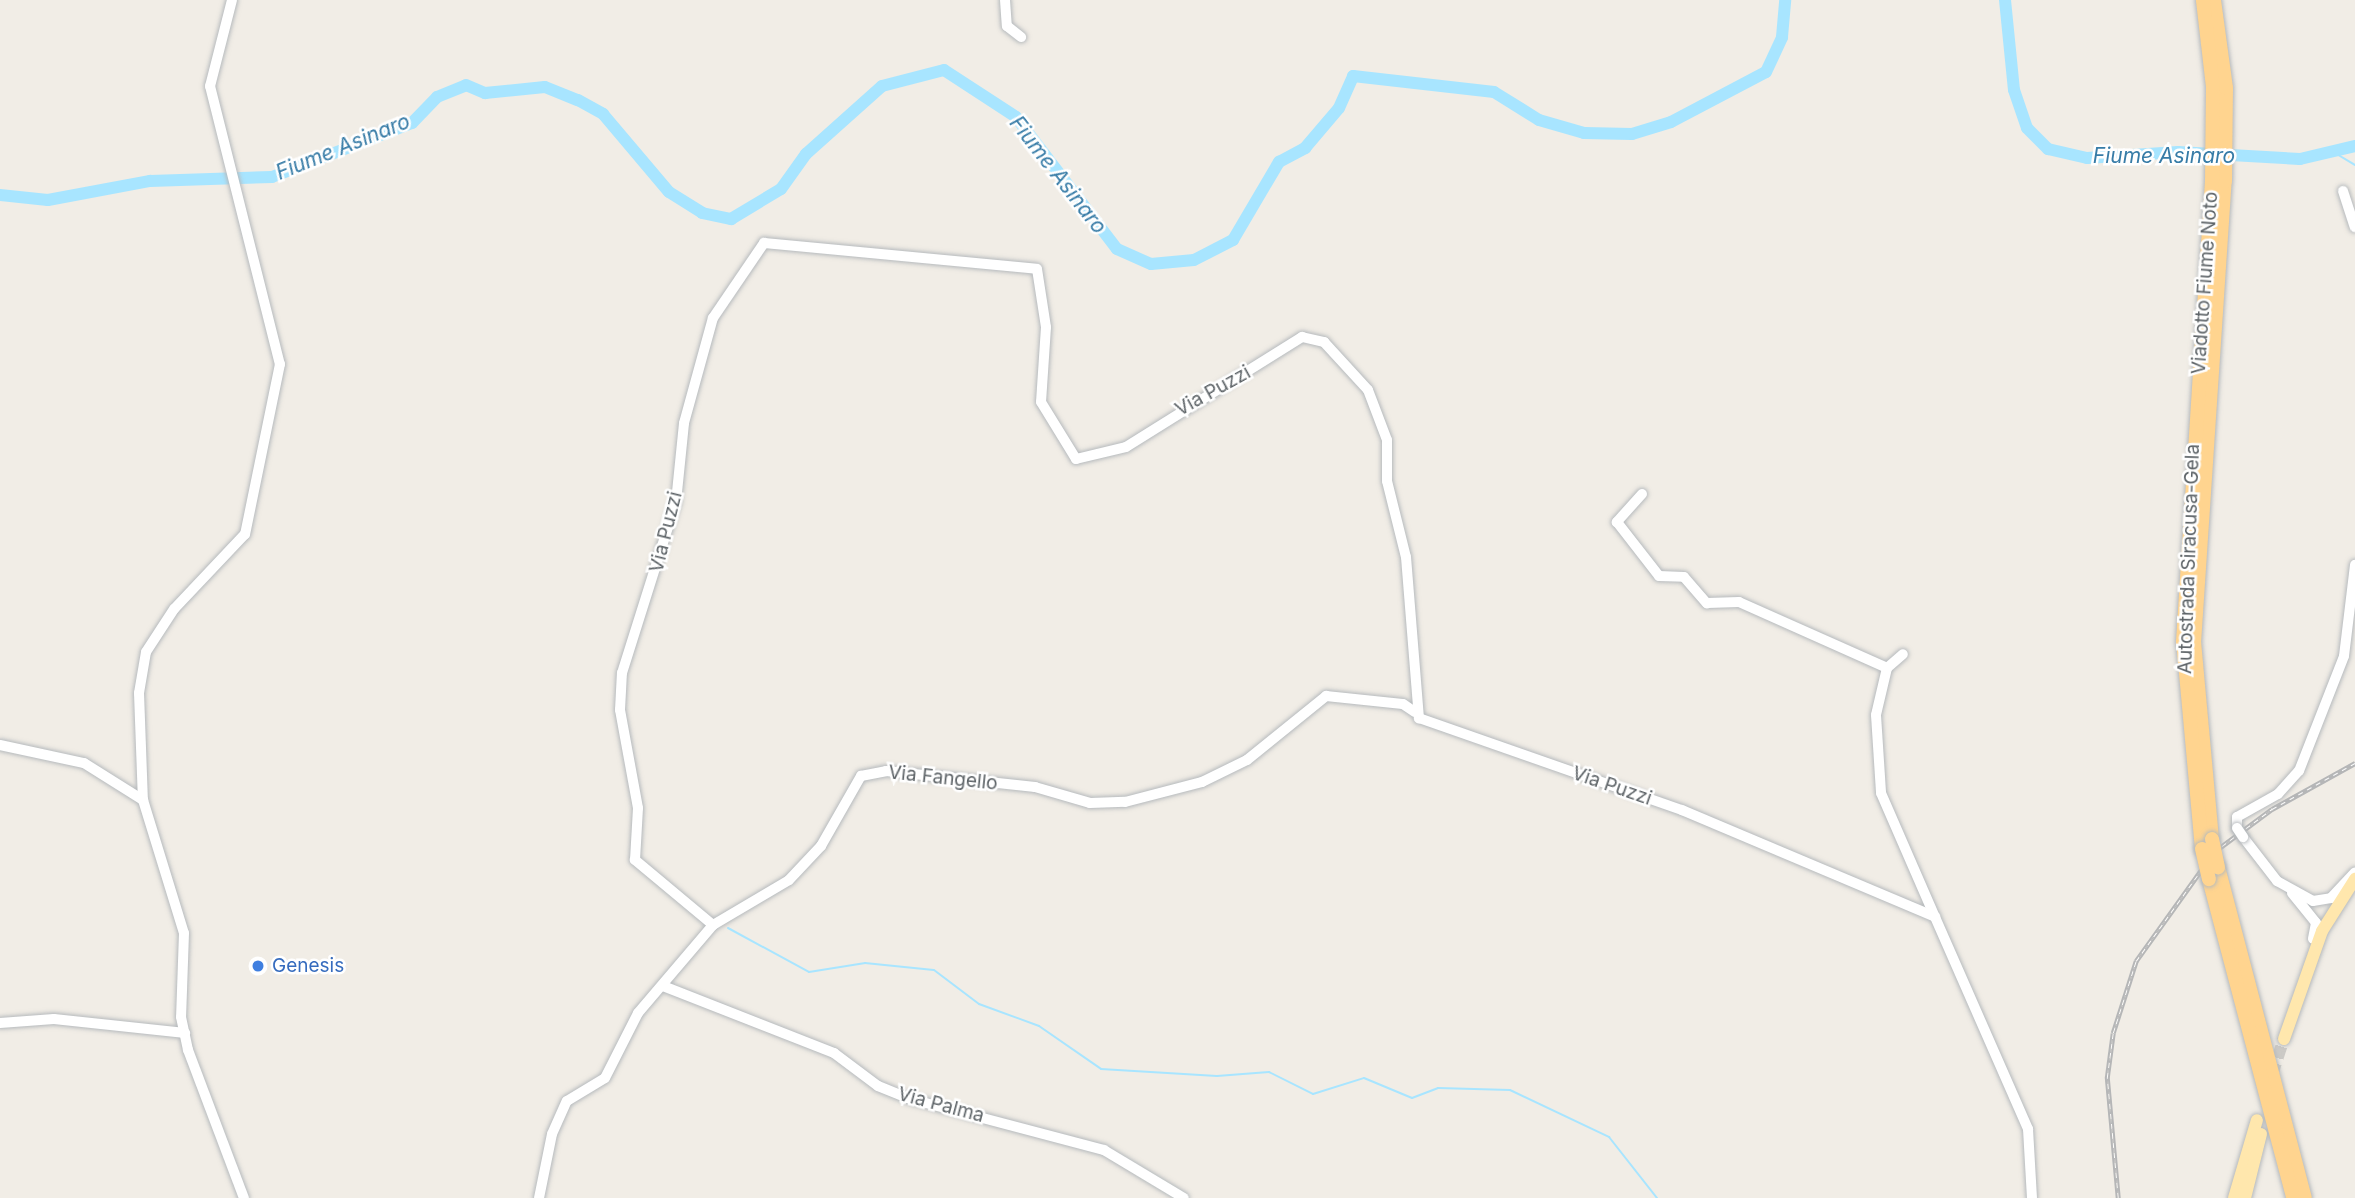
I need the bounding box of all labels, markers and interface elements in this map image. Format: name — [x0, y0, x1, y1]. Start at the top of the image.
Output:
water label: Fiume Asinaro — [272, 109, 414, 185]
water label: Fiume Asinaro — [1004, 111, 1112, 239]
water label: Fiume Asinaro — [2093, 143, 2235, 169]
street label: Viadotto Fiume Noto — [2187, 191, 2223, 375]
street label: Via Puzzi — [1171, 361, 1255, 421]
street label: Autostrada Siracusa-Gela — [2174, 444, 2204, 674]
street label: Via Puzzi — [645, 489, 687, 575]
street label: Via Fangello — [887, 761, 999, 795]
street label: Via Puzzi — [1569, 762, 1655, 810]
place label: Genesis — [272, 955, 344, 977]
marker: Genesis — [250, 958, 266, 974]
street label: Via Palma — [895, 1083, 987, 1127]

